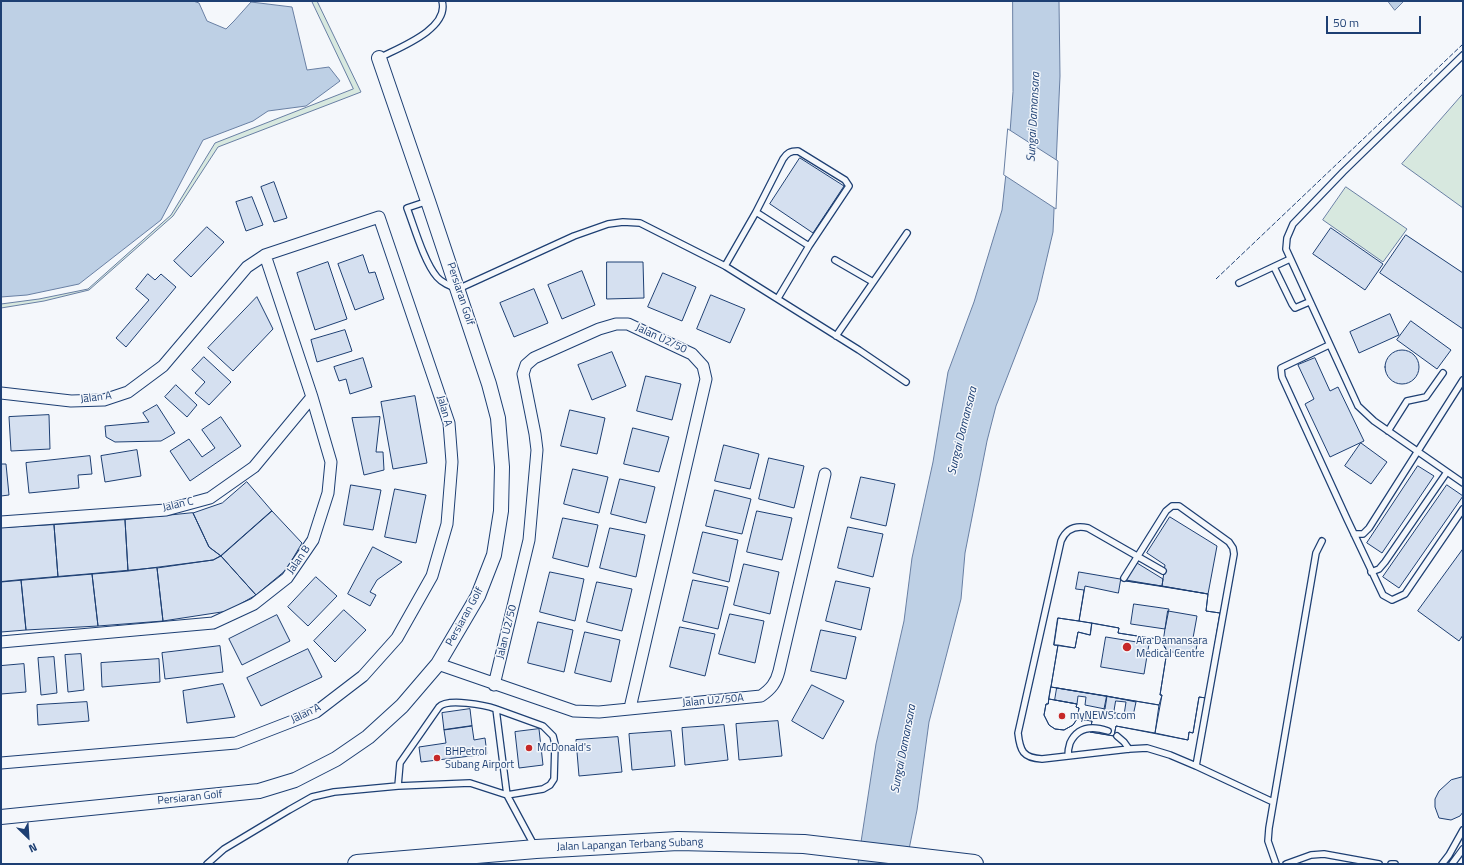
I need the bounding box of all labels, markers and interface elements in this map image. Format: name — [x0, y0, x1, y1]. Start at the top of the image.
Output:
scale bar — [1328, 8, 1423, 34]
text: 50 m — [1333, 13, 1359, 32]
water label: Sungai Damansara — [1024, 72, 1044, 162]
street label: Persiaran Golf — [444, 261, 476, 327]
street label: Jalan U2/50 — [633, 321, 689, 357]
water label: Sungai Damansara — [945, 386, 981, 476]
street label: Jalan A — [80, 390, 112, 406]
street label: Jalan A — [434, 394, 454, 428]
street label: Jalan C — [161, 495, 195, 515]
street label: Jalan B — [284, 543, 314, 577]
street label: Persiaran Golf — [443, 585, 487, 649]
street label: Jalan U2/50 — [494, 604, 520, 660]
place label: Ara Damansara Medical Centre — [1136, 634, 1207, 660]
marker: Ara Damansara Medical Centre — [1121, 641, 1133, 653]
street label: Jalan U2/50A — [682, 692, 744, 710]
street label: Jalan A — [289, 701, 323, 727]
water label: Sungai Damansara — [888, 703, 920, 795]
place label: myNEWS.com — [1070, 709, 1136, 723]
marker: myNEWS.com — [1057, 711, 1067, 721]
place label: McDonald's — [537, 741, 591, 755]
marker: McDonald's — [524, 743, 534, 753]
place label: BHPetrol Subang Airport — [445, 745, 514, 771]
marker: BHPetrol Subang Airport — [432, 753, 442, 763]
street label: Persiaran Golf — [157, 788, 223, 808]
north arrow — [8, 817, 48, 857]
street label: Jalan Lapangan Terbang Subang — [556, 836, 704, 854]
text: N — [26, 839, 40, 857]

